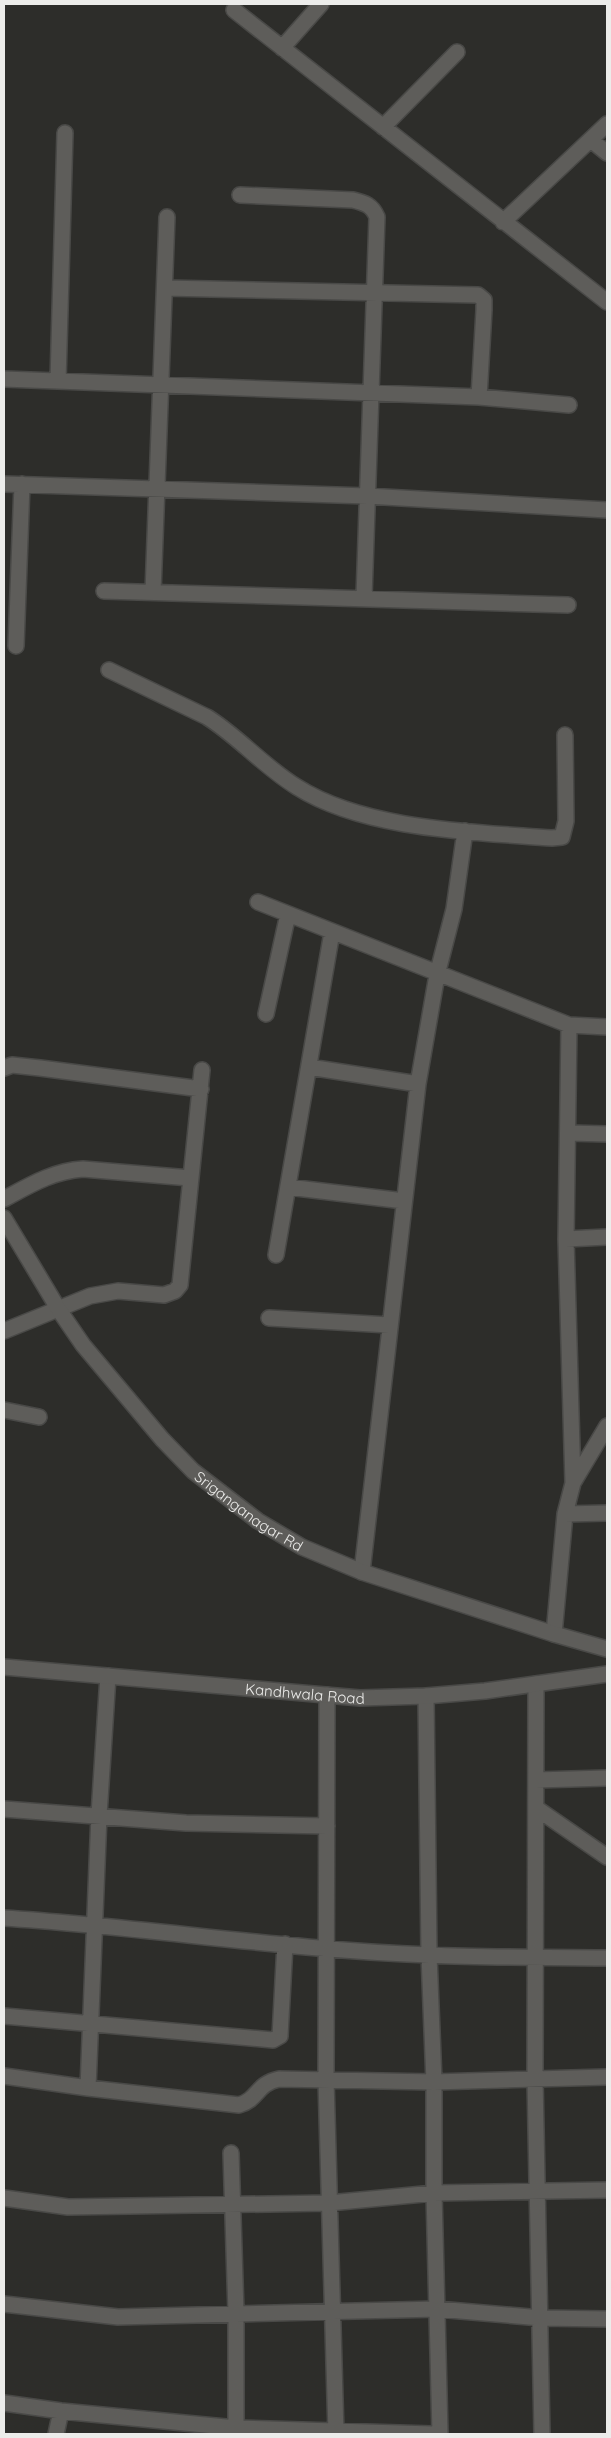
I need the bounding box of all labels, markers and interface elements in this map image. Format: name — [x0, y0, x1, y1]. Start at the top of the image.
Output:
street label: Sriganganagar Rd — [191, 1467, 307, 1555]
street label: Kandhwala Road — [244, 1679, 365, 1708]

